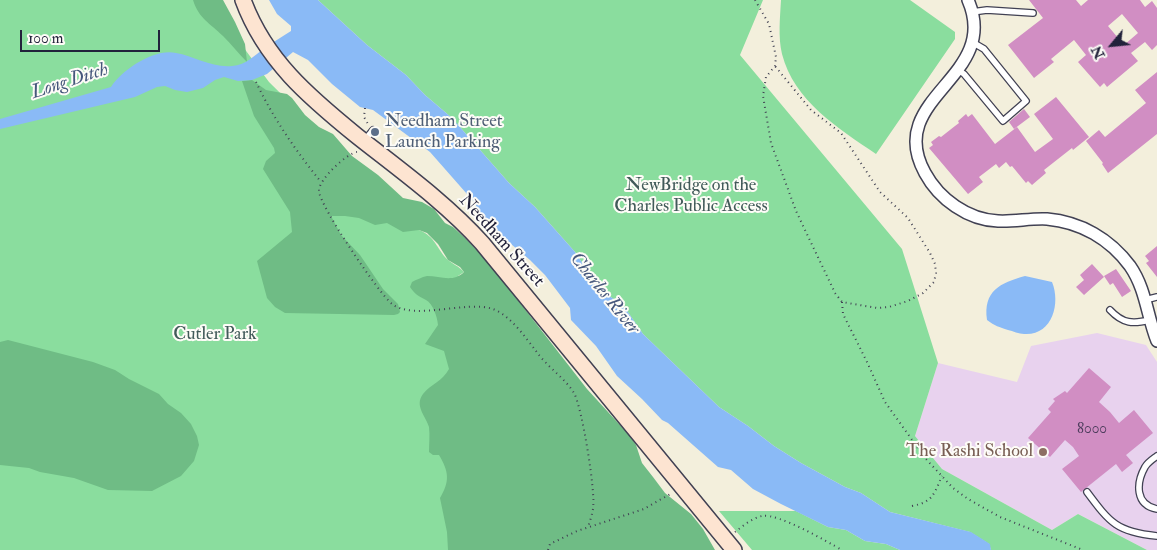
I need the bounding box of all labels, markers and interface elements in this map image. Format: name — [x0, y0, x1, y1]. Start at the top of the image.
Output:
scale bar — [22, 20, 162, 52]
north arrow — [1087, 20, 1137, 70]
text: 100 m — [28, 29, 63, 48]
text: N — [1088, 43, 1109, 62]
water label: Long Ditch — [29, 59, 111, 105]
place label: Needham Street Launch Parking — [385, 111, 503, 154]
marker: Needham Street Launch Parking — [369, 126, 381, 138]
park label: NewBridge on the Charles Public Access — [614, 175, 768, 218]
street label: Needham Street — [454, 190, 548, 292]
water label: Charles River — [564, 248, 644, 340]
park label: Cutler Park — [173, 324, 257, 346]
house number: 8000 — [1077, 421, 1107, 439]
place label: The Rashi School — [906, 441, 1033, 463]
marker: The Rashi School — [1037, 446, 1049, 458]

